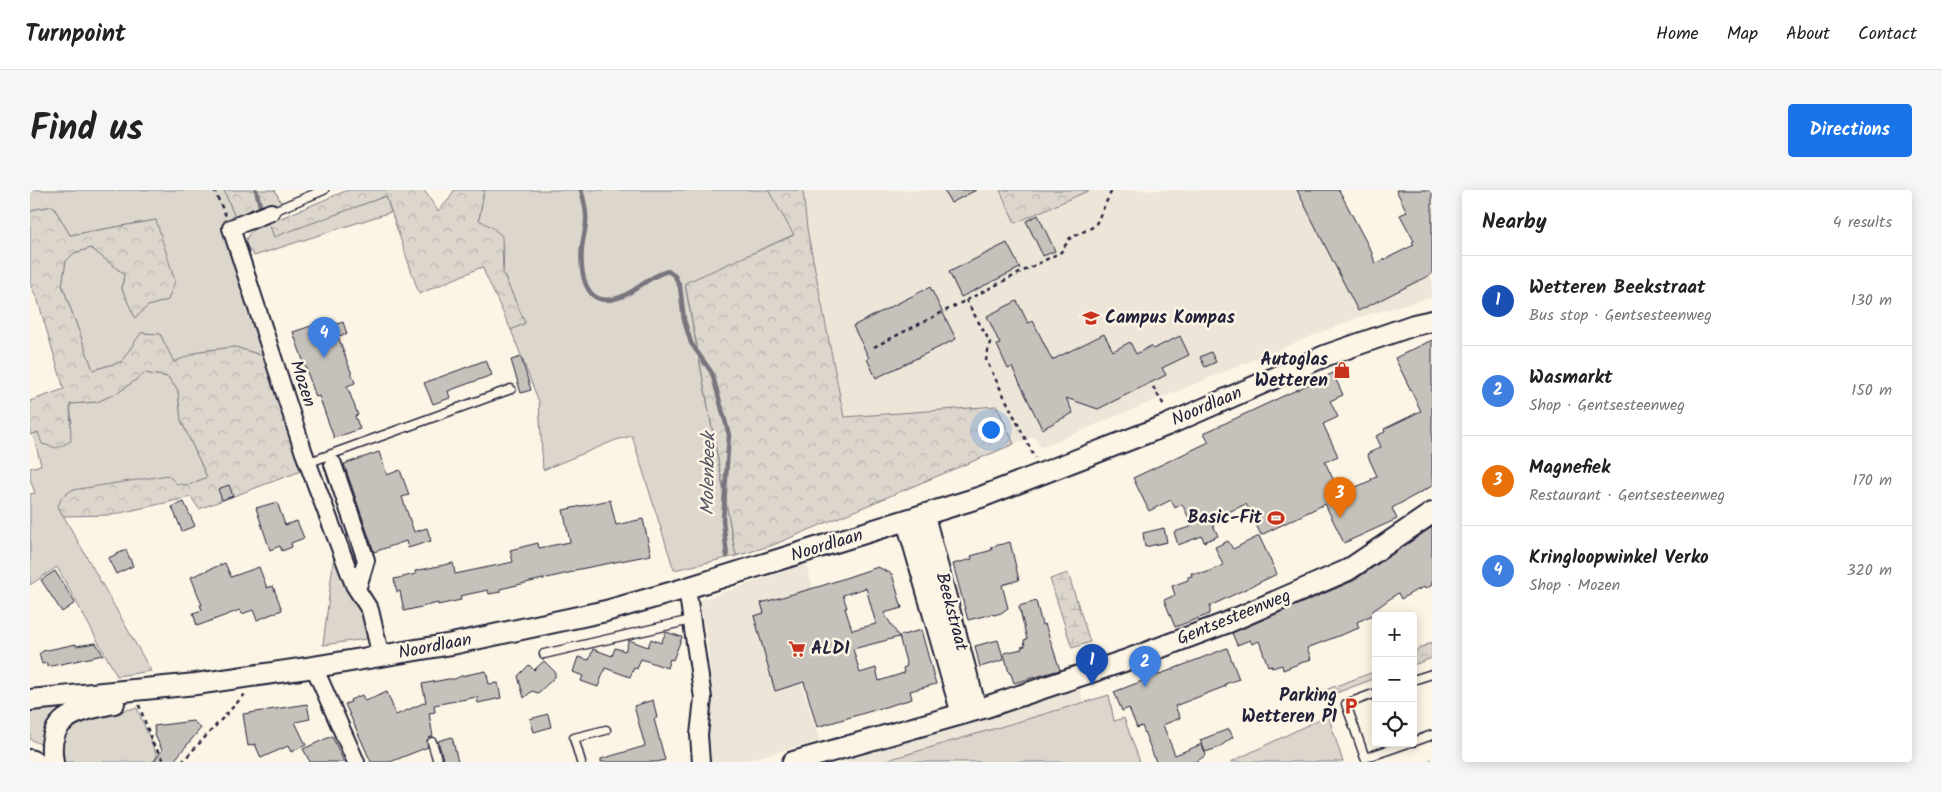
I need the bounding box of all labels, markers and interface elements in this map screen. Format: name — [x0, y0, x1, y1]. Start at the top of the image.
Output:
text: Turnpoint — [25, 15, 126, 54]
text: Home — [1656, 20, 1699, 49]
text: Map — [1727, 20, 1758, 49]
text: About — [1786, 20, 1830, 49]
text: Contact — [1858, 20, 1917, 49]
text: Find us — [30, 102, 143, 158]
button: Directions — [1788, 104, 1912, 157]
text: Nearby — [1482, 206, 1547, 239]
text: 4 results — [1833, 210, 1892, 235]
text: Wetteren Beekstraat — [1529, 273, 1706, 303]
text: 1 — [1496, 288, 1500, 313]
text: 130 m — [1851, 288, 1892, 313]
text: Bus stop · Gentsesteenweg — [1529, 303, 1712, 328]
place label: Campus Kompas — [1105, 304, 1235, 333]
school or university icon: Campus Kompas — [1081, 308, 1101, 328]
pin: 4 — [308, 317, 340, 358]
place label: Autoglas Wetteren — [1255, 346, 1329, 396]
street label: Mozen — [281, 357, 323, 411]
shop icon: Autoglas Wetteren — [1332, 360, 1352, 380]
text: Wasmarkt — [1529, 363, 1613, 393]
text: 2 — [1493, 378, 1503, 403]
text: 150 m — [1851, 378, 1892, 403]
street label: Noordlaan — [1167, 379, 1247, 435]
text: Shop · Gentsesteenweg — [1529, 393, 1685, 418]
your location — [978, 417, 1004, 443]
water label: Molenbeek — [693, 429, 725, 516]
text: Magnefiek — [1529, 453, 1610, 483]
text: 3 — [1494, 468, 1502, 493]
text: 170 m — [1852, 468, 1892, 493]
pin: 3 — [1324, 477, 1356, 518]
text: Restaurant · Gentsesteenweg — [1529, 483, 1725, 508]
place label: Basic-Fit — [1188, 504, 1263, 533]
sports icon: Basic-Fit — [1266, 508, 1286, 528]
street label: Noordlaan — [787, 521, 867, 571]
text: Kringloopwinkel Verko — [1529, 543, 1709, 573]
text: 4 — [1494, 558, 1502, 583]
text: 320 m — [1846, 558, 1892, 583]
street label: Beekstraat — [927, 569, 976, 656]
text: Shop · Mozen — [1529, 573, 1620, 598]
street label: Gentsesteenweg — [1173, 582, 1295, 654]
map controls — [1372, 612, 1417, 747]
button: + — [1372, 612, 1417, 657]
street label: Noordlaan — [396, 626, 474, 668]
place label: ALDI — [811, 635, 850, 664]
supermarket icon: ALDI — [787, 639, 807, 659]
pin: 1 — [1076, 644, 1108, 685]
pin: 2 — [1129, 646, 1161, 687]
button: − — [1372, 657, 1417, 702]
place label: Parking Wetteren P1 — [1242, 682, 1338, 732]
parking icon: Parking Wetteren P1 — [1341, 696, 1361, 716]
button: locate — [1372, 702, 1417, 747]

